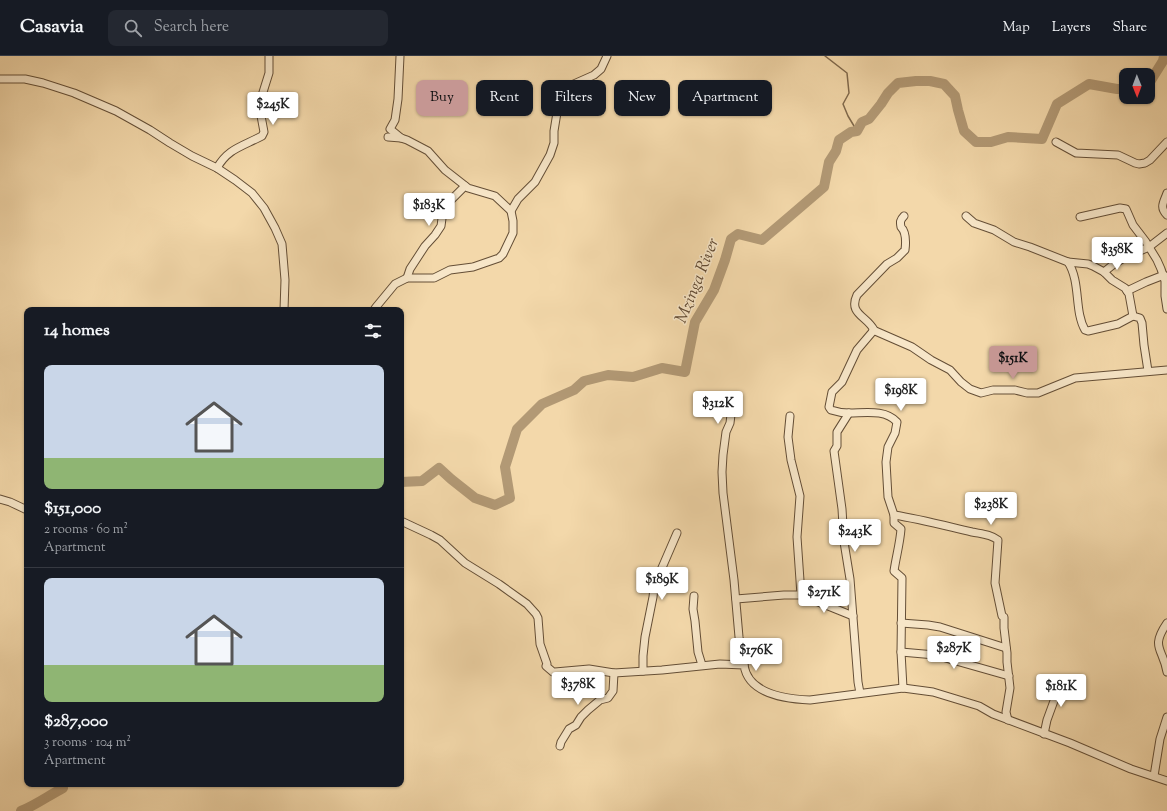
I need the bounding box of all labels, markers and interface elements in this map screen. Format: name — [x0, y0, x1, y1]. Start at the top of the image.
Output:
search box — [108, 10, 388, 46]
text: Casavia — [20, 14, 84, 41]
icon: search — [122, 17, 144, 39]
text: Search here — [154, 17, 229, 38]
text: Map — [1003, 18, 1030, 38]
text: Layers — [1052, 18, 1090, 38]
text: Share — [1112, 18, 1147, 38]
north arrow — [1119, 68, 1155, 104]
map controls — [1119, 68, 1155, 104]
chip: Buy — [416, 80, 468, 116]
chip: Rent — [476, 80, 533, 116]
chip: Filters — [541, 80, 606, 116]
chip: New — [614, 80, 670, 116]
chip: Apartment — [678, 80, 772, 116]
pin: $245K — [245, 92, 301, 126]
text: $245K — [256, 96, 290, 114]
pin: $183K — [401, 193, 457, 227]
text: $183K — [413, 197, 445, 215]
water label: Mzinga River — [670, 235, 726, 327]
pin: $358K — [1089, 237, 1145, 271]
text: $358K — [1101, 241, 1133, 259]
text: 14 homes — [44, 319, 110, 343]
icon: filters — [362, 320, 384, 342]
pin: $151K — [985, 346, 1041, 380]
text: $151K — [998, 350, 1028, 368]
pin: $198K — [873, 378, 929, 412]
text: $198K — [884, 382, 918, 400]
icon: home — [178, 391, 250, 463]
pin: $312K — [690, 391, 746, 425]
text: $312K — [702, 395, 734, 413]
pin: $238K — [963, 492, 1019, 526]
text: $238K — [974, 496, 1008, 514]
text: $151,000 — [44, 497, 101, 521]
pin: $243K — [827, 519, 883, 553]
text: 2 rooms · 60 m² — [44, 521, 128, 539]
text: $243K — [838, 523, 872, 541]
text: Apartment — [44, 539, 105, 557]
pin: $189K — [634, 567, 690, 601]
text: $189K — [645, 571, 679, 589]
pin: $271K — [796, 580, 852, 614]
text: $271K — [807, 584, 841, 602]
icon: home — [178, 604, 250, 676]
pin: $287K — [926, 636, 982, 670]
pin: $176K — [728, 638, 784, 672]
text: $287K — [936, 640, 972, 658]
text: $176K — [739, 642, 773, 660]
pin: $378K — [550, 672, 606, 706]
pin: $181K — [1033, 674, 1089, 708]
text: $378K — [561, 676, 595, 694]
text: $181K — [1045, 678, 1077, 696]
text: $287,000 — [44, 710, 108, 734]
text: 3 rooms · 104 m² — [44, 734, 131, 752]
text: Apartment — [44, 752, 105, 770]

